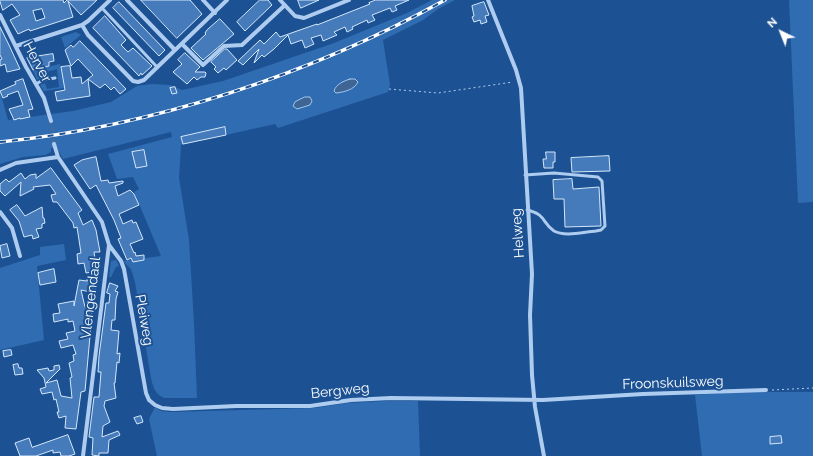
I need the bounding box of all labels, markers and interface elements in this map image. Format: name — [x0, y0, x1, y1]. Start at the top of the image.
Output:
north arrow — [761, 12, 801, 52]
text: N — [765, 15, 780, 30]
street label: Herver — [19, 39, 55, 85]
street label: Helweg — [508, 207, 528, 259]
street label: Vlengendaal — [78, 256, 104, 340]
street label: Pleiweg — [131, 293, 157, 347]
street label: Froonskuilsweg — [622, 373, 724, 393]
street label: Bergweg — [310, 380, 370, 402]

